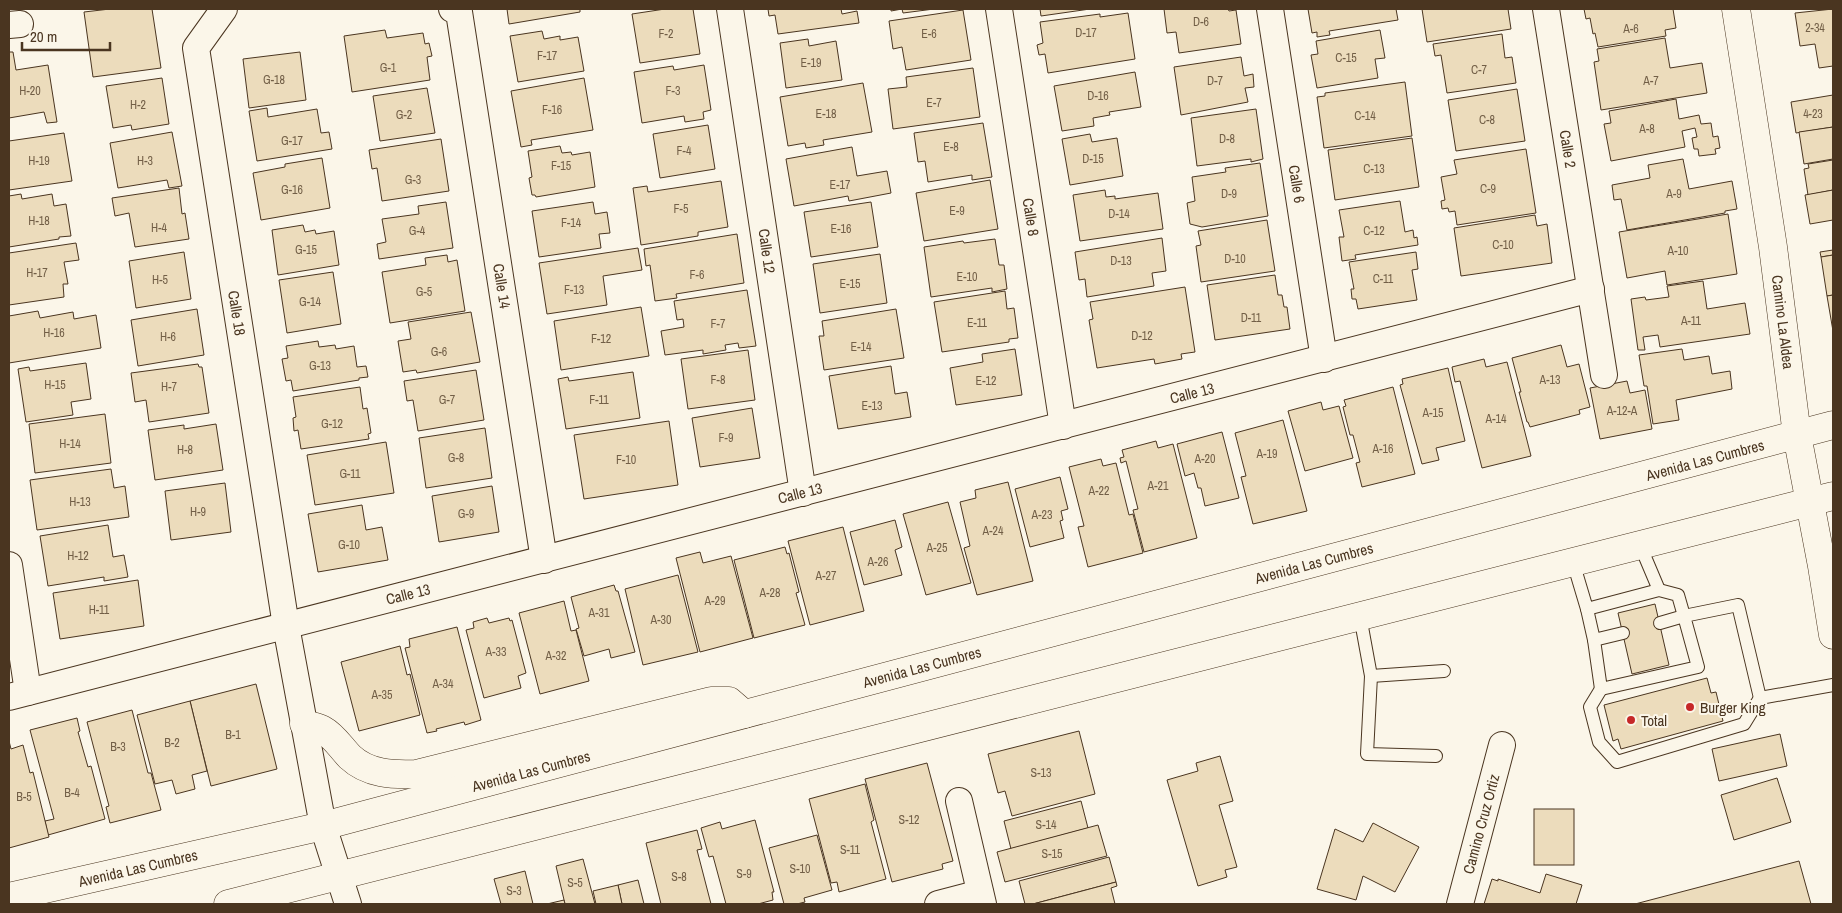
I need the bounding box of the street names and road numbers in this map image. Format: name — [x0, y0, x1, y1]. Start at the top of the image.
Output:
street label: Calle 2 — [1555, 128, 1581, 170]
street label: Calle 6 — [1284, 163, 1310, 205]
street label: Calle 8 — [1018, 196, 1044, 238]
street label: Calle 12 — [753, 227, 781, 275]
street label: Calle 14 — [488, 262, 516, 310]
street label: Camino La Aldea — [1767, 274, 1799, 370]
street label: Calle 18 — [223, 289, 251, 337]
street label: Calle 13 — [1168, 377, 1217, 409]
street label: Avenida Las Cumbres — [1643, 434, 1766, 486]
street label: Calle 13 — [776, 477, 825, 509]
street label: Avenida Las Cumbres — [1252, 537, 1375, 589]
street label: Calle 13 — [384, 578, 433, 610]
street label: Avenida Las Cumbres — [860, 641, 983, 693]
street label: Avenida Las Cumbres — [469, 745, 592, 797]
street label: Camino Cruz Ortiz — [1458, 772, 1504, 876]
street label: Avenida Las Cumbres — [75, 844, 200, 892]

